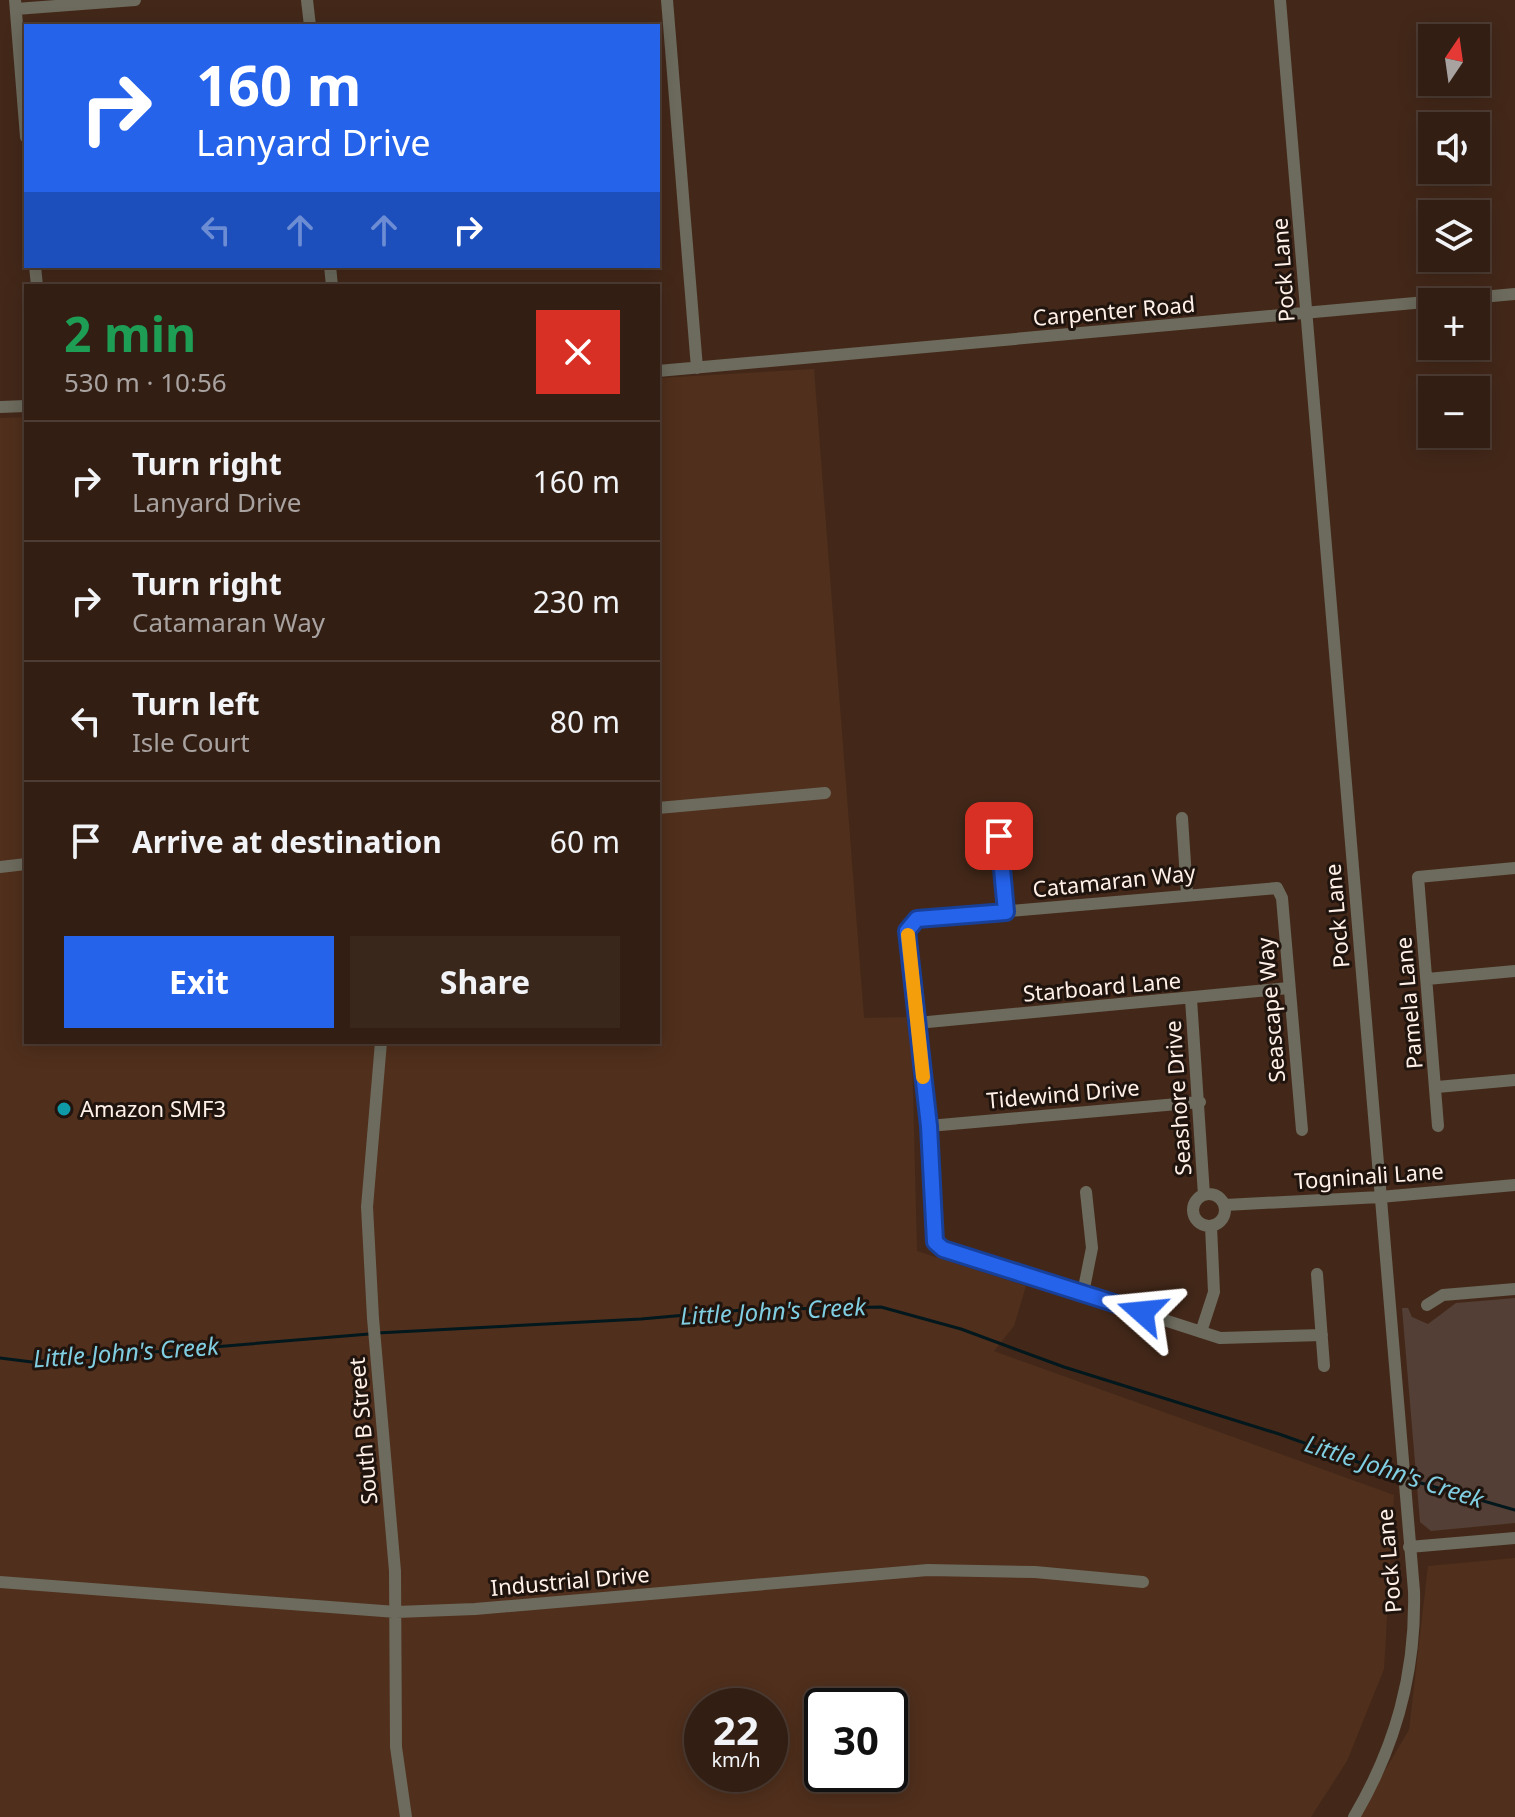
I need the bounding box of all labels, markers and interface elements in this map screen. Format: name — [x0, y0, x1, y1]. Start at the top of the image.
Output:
north arrow — [1418, 24, 1490, 96]
map controls — [1418, 24, 1490, 448]
text: 160 m — [196, 46, 361, 122]
icon: right — [64, 56, 168, 160]
button: sound — [1418, 112, 1490, 184]
text: Lanyard Drive — [196, 118, 431, 167]
button: layers — [1418, 200, 1490, 272]
icon: left — [194, 208, 238, 252]
icon: ahead — [278, 208, 322, 252]
icon: ahead — [362, 208, 406, 252]
icon: right — [446, 208, 490, 252]
street label: Pock Lane — [1263, 217, 1301, 323]
street label: Carpenter Road — [1031, 288, 1196, 332]
button: + — [1418, 288, 1490, 360]
text: 2 min — [64, 301, 196, 366]
button: close — [536, 310, 620, 394]
text: 530 m · 10:56 — [64, 364, 227, 400]
button: − — [1418, 376, 1490, 448]
text: Turn right — [132, 443, 282, 484]
icon: right — [64, 459, 108, 503]
text: 160 m — [533, 461, 620, 502]
text: Lanyard Drive — [132, 484, 301, 520]
text: Turn right — [132, 563, 282, 604]
icon: right — [64, 579, 108, 623]
text: 230 m — [533, 581, 620, 622]
text: Catamaran Way — [132, 604, 325, 640]
text: Turn left — [132, 683, 260, 724]
icon: left — [64, 699, 108, 743]
text: 80 m — [550, 701, 620, 742]
text: Isle Court — [132, 724, 250, 760]
pin — [965, 802, 1033, 870]
icon: arrive — [977, 814, 1021, 858]
icon: arrive — [64, 819, 108, 863]
text: Arrive at destination — [132, 821, 442, 862]
text: 60 m — [550, 821, 620, 862]
street label: Catamaran Way — [1031, 856, 1197, 903]
street label: Pock Lane — [1317, 863, 1356, 969]
button: Exit — [64, 936, 334, 1028]
button: Share — [350, 936, 620, 1028]
street label: Seascape Way — [1249, 936, 1291, 1084]
street label: Pamela Lane — [1387, 936, 1429, 1070]
street label: Starboard Lane — [1022, 964, 1182, 1008]
street label: Seashore Drive — [1157, 1019, 1197, 1177]
street label: Tidewind Drive — [985, 1071, 1141, 1115]
place label: Amazon SMF3 — [80, 1093, 226, 1123]
marker: Amazon SMF3 — [55, 1100, 73, 1118]
street label: Togninali Lane — [1293, 1155, 1445, 1195]
position arrow — [1100, 1270, 1184, 1354]
water label: Little John's Creek — [679, 1289, 868, 1332]
water label: Little John's Creek — [32, 1328, 221, 1374]
street label: South B Street — [341, 1356, 383, 1506]
water label: Little John's Creek — [1301, 1426, 1489, 1515]
street label: Pock Lane — [1369, 1508, 1408, 1614]
street label: Industrial Drive — [489, 1558, 651, 1602]
speed limit sign: 30 — [804, 1688, 908, 1792]
text: 22 — [713, 1702, 759, 1757]
text: km/h — [711, 1746, 761, 1773]

